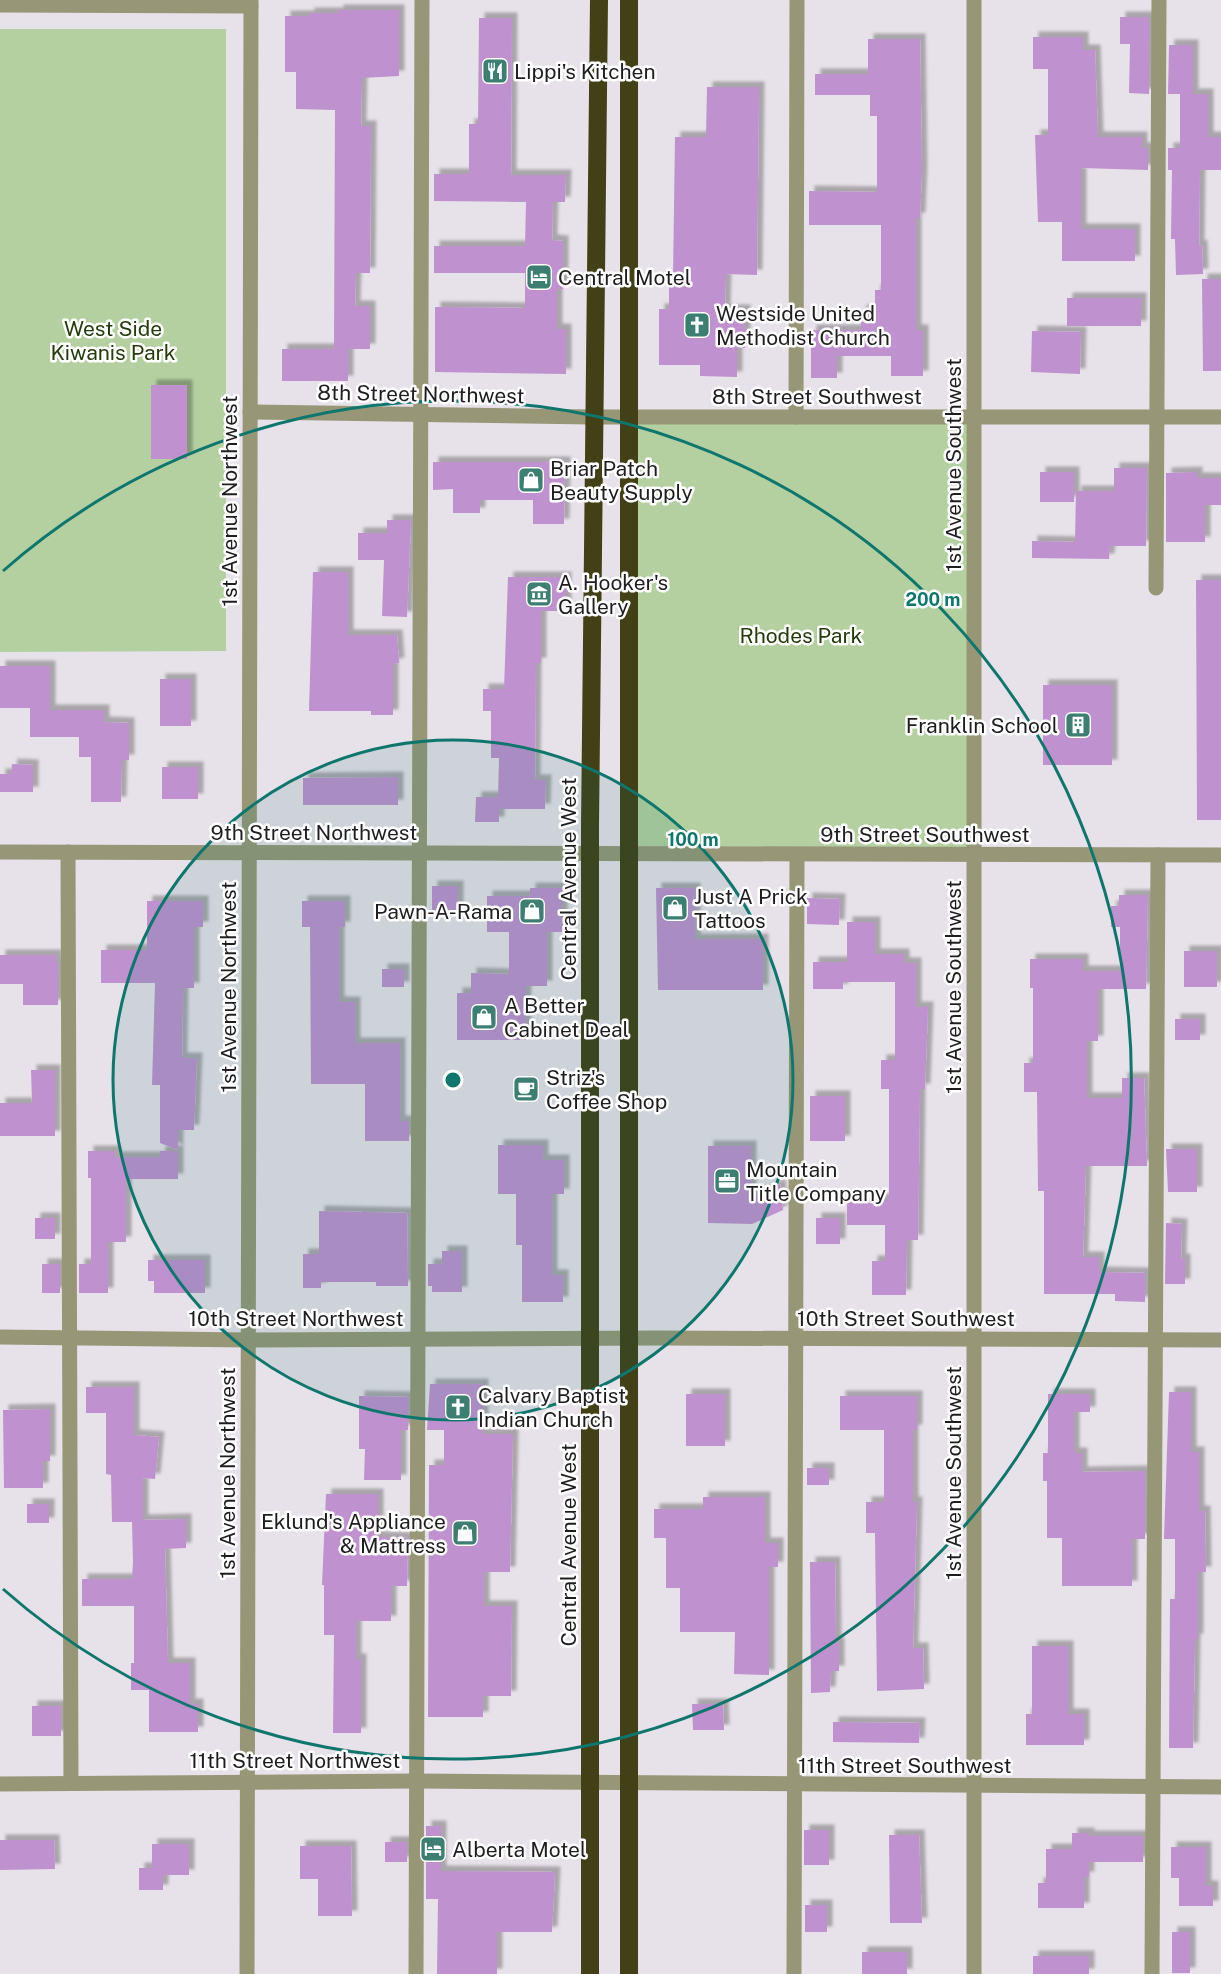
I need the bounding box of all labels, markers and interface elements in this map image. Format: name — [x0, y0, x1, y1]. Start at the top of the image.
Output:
restaurant icon: Lippi's Kitchen — [480, 56, 510, 86]
place label: Lippi's Kitchen — [514, 59, 656, 84]
hotel icon: Central Motel — [524, 262, 554, 292]
place label: Central Motel — [558, 265, 691, 290]
place label: Westside United Methodist Church — [716, 301, 890, 350]
church icon: Westside United Methodist Church — [682, 310, 712, 340]
park label: West Side Kiwanis Park — [50, 316, 176, 365]
street label: 1st Avenue Southwest — [941, 358, 966, 572]
street label: 8th Street Northwest — [317, 380, 525, 408]
street label: 8th Street Southwest — [712, 384, 922, 409]
street label: 1st Avenue Northwest — [217, 395, 242, 607]
place label: Briar Patch Beauty Supply — [550, 456, 693, 505]
shop icon: Briar Patch Beauty Supply — [516, 465, 546, 495]
place label: A. Hooker's Gallery — [558, 570, 668, 619]
museum icon: A. Hooker's Gallery — [524, 579, 554, 609]
text: 200 m — [906, 589, 960, 610]
park label: Rhodes Park — [740, 623, 863, 648]
building icon: Franklin School — [1063, 710, 1093, 740]
place label: Franklin School — [906, 713, 1058, 738]
street label: Central Avenue West — [556, 777, 581, 981]
street label: 9th Street Northwest — [211, 820, 417, 845]
street label: 9th Street Southwest — [820, 822, 1030, 847]
text: 100 m — [667, 829, 719, 850]
street label: 1st Avenue Southwest — [941, 880, 966, 1094]
street label: 1st Avenue Northwest — [216, 881, 241, 1093]
place label: Just A Prick Tattoos — [694, 884, 808, 933]
shop icon: Just A Prick Tattoos — [660, 893, 690, 923]
shop icon: Pawn-A-Rama — [517, 896, 547, 926]
place label: Pawn-A-Rama — [374, 899, 512, 924]
place label: A Better Cabinet Deal — [504, 993, 629, 1042]
shop icon: A Better Cabinet Deal — [469, 1002, 499, 1032]
place label: Striz's Coffee Shop — [546, 1065, 667, 1114]
centre of rings — [443, 1070, 463, 1090]
cafe icon: Striz's Coffee Shop — [511, 1074, 541, 1104]
place label: Mountain Title Company — [746, 1157, 886, 1206]
office icon: Mountain Title Company — [712, 1166, 742, 1196]
street label: 10th Street Northwest — [188, 1306, 404, 1331]
street label: 10th Street Southwest — [797, 1306, 1015, 1331]
street label: 1st Avenue Southwest — [941, 1366, 966, 1580]
street label: 1st Avenue Northwest — [215, 1367, 240, 1579]
place label: Calvary Baptist Indian Church — [478, 1383, 626, 1432]
church icon: Calvary Baptist Indian Church — [443, 1392, 473, 1422]
street label: Central Avenue West — [556, 1443, 581, 1647]
place label: Eklund's Appliance & Mattress — [261, 1509, 446, 1558]
shop icon: Eklund's Appliance & Mattress — [450, 1518, 480, 1548]
street label: 11th Street Northwest — [190, 1748, 400, 1773]
street label: 11th Street Southwest — [798, 1753, 1012, 1778]
hotel icon: Alberta Motel — [418, 1834, 448, 1864]
place label: Alberta Motel — [452, 1837, 586, 1862]

